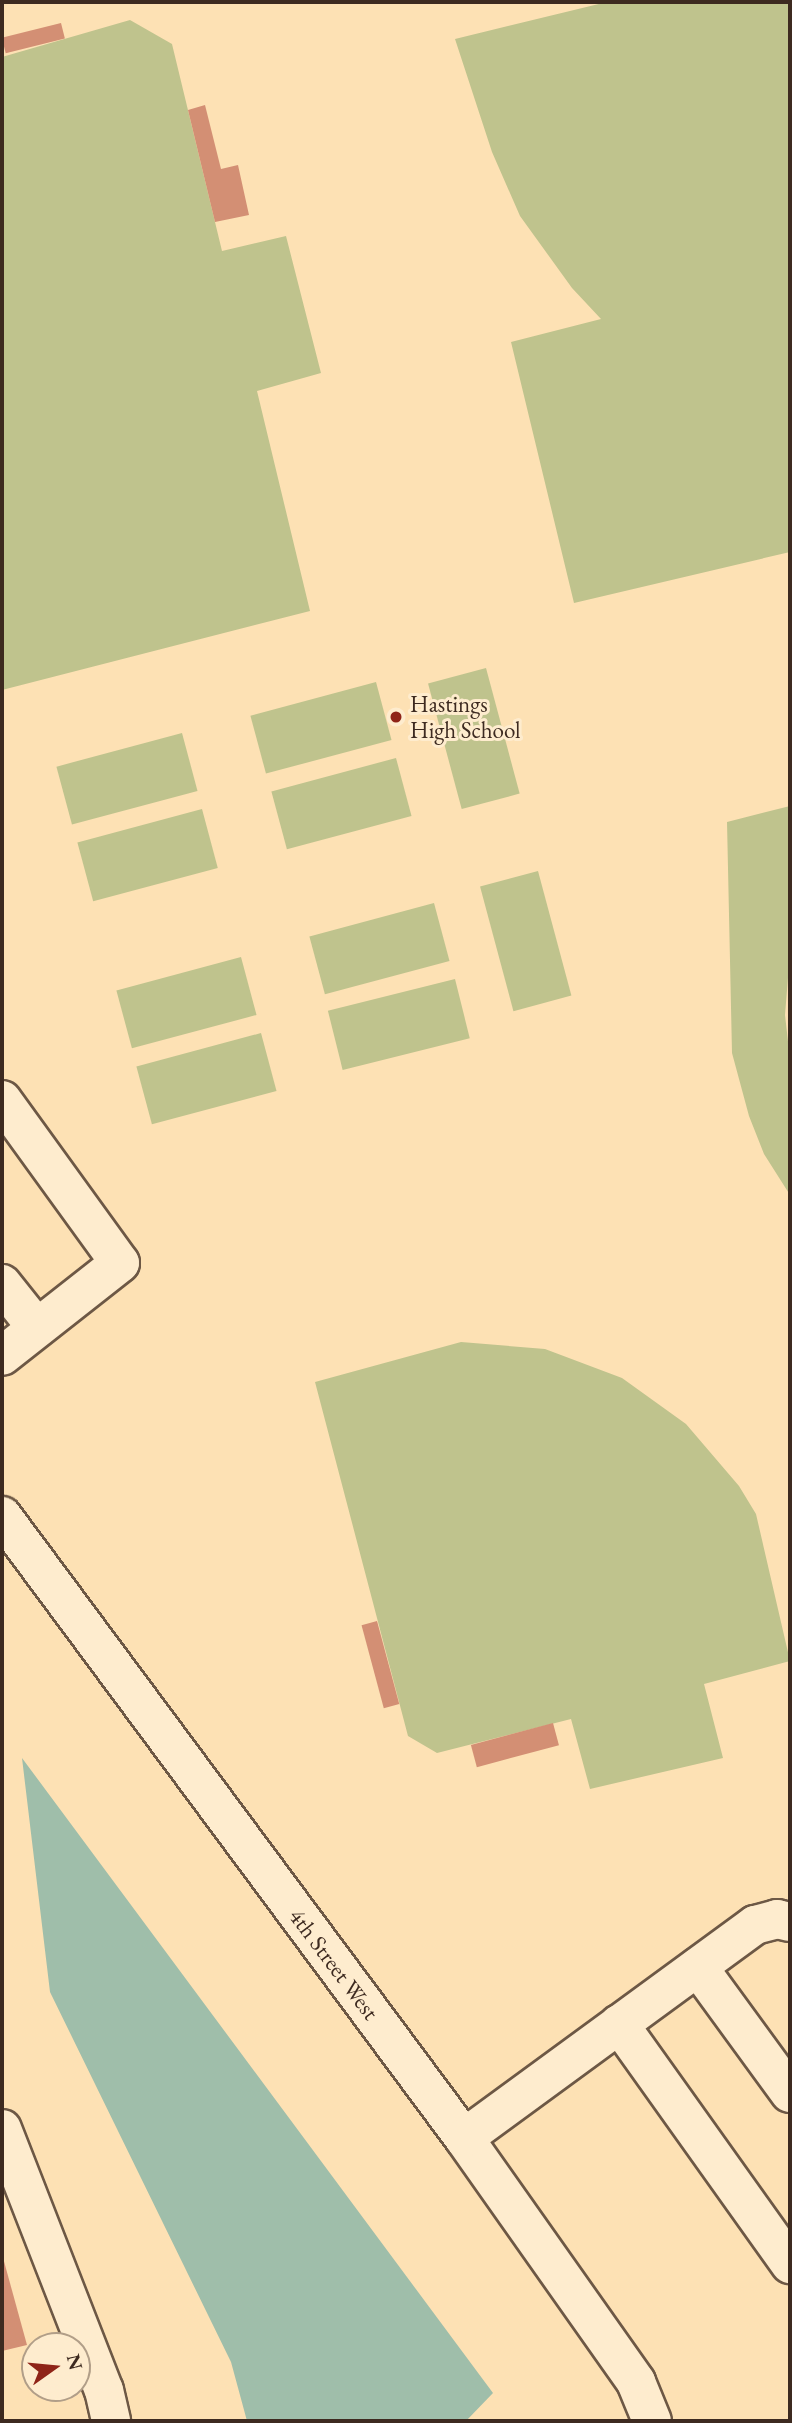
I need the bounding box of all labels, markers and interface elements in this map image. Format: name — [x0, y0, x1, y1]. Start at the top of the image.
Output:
place label: Hastings High School — [410, 690, 521, 744]
marker: Hastings High School — [388, 709, 404, 725]
street label: 4th Street West — [283, 1903, 385, 2025]
north arrow — [21, 2332, 91, 2402]
text: N — [61, 2351, 89, 2373]

